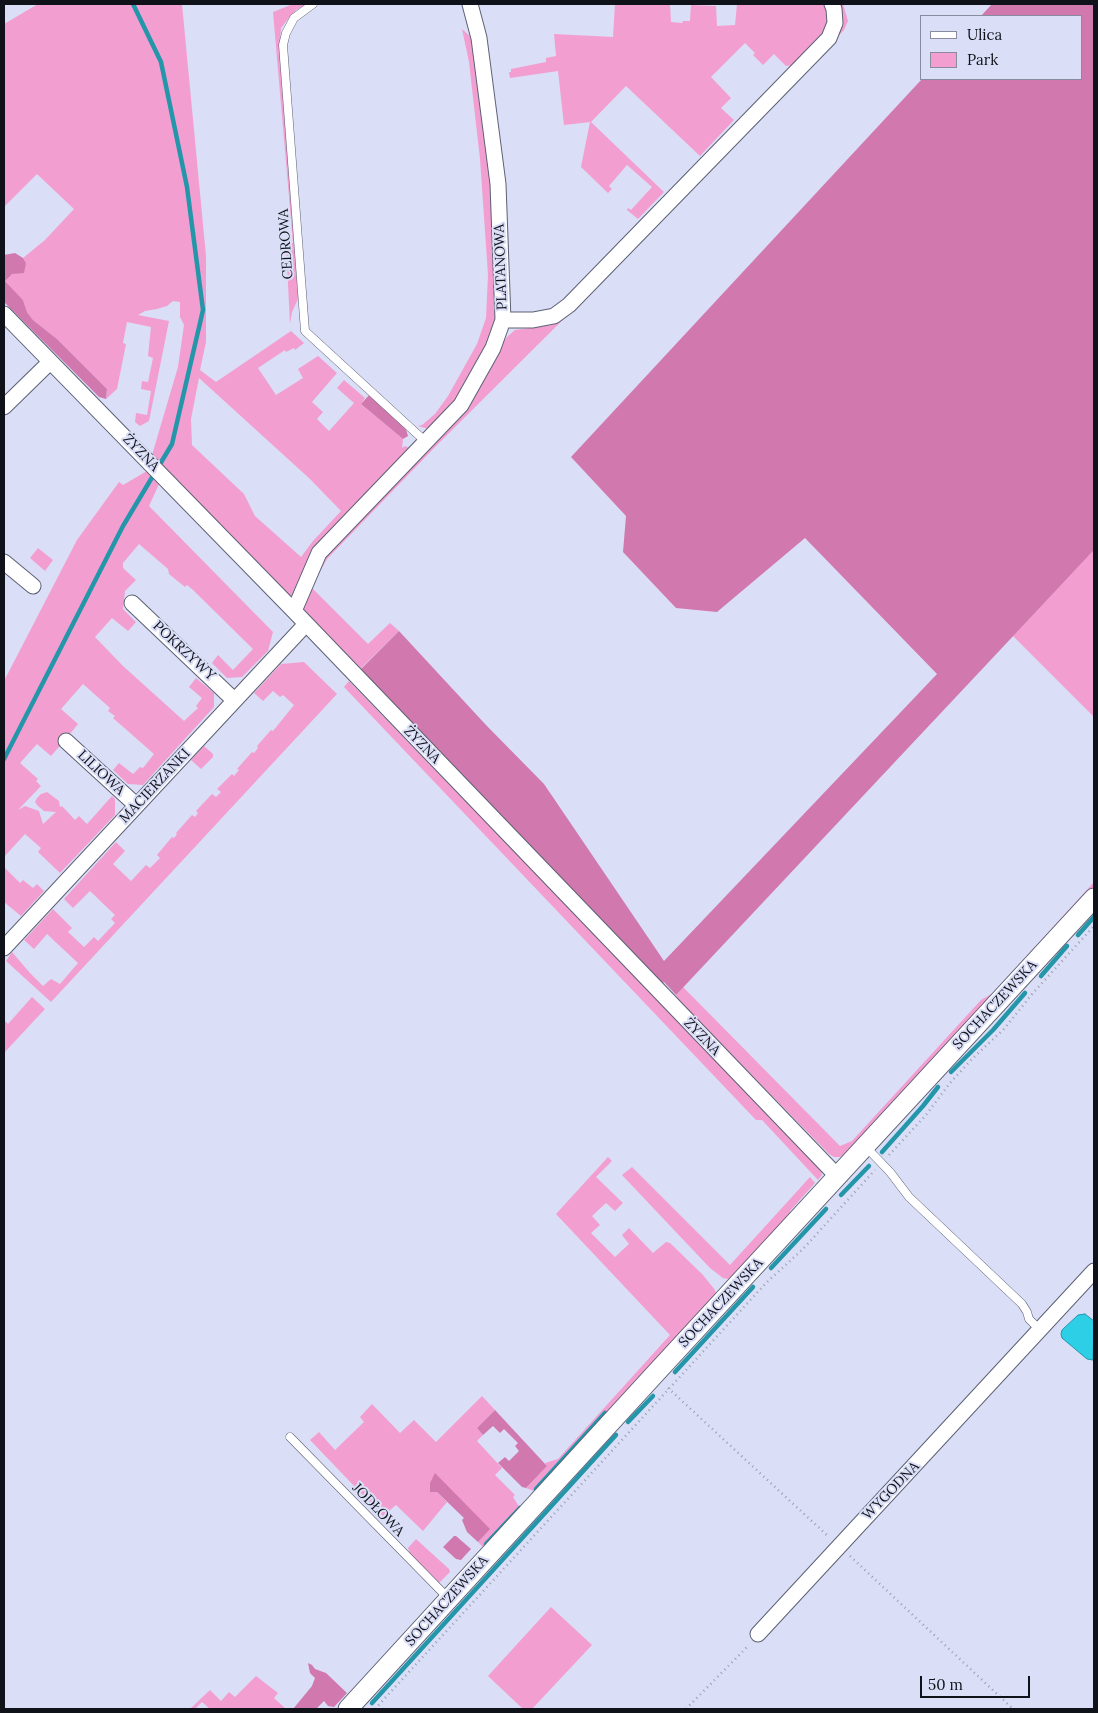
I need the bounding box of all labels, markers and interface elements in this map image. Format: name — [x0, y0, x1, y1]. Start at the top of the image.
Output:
legend — [920, 15, 1083, 80]
text: Ulica — [967, 25, 1002, 44]
text: Park — [967, 50, 998, 69]
street label: CEDROWA — [275, 208, 297, 280]
street label: PLATANOWA — [491, 224, 511, 310]
street label: ŻYZNA — [119, 431, 163, 475]
street label: POKRZYWY — [149, 618, 219, 684]
street label: ŻYZNA — [400, 723, 444, 767]
street label: MACIERZANKI — [116, 745, 194, 827]
street label: LILIOWA — [74, 747, 128, 799]
street label: SOCHACZEWSKA — [949, 957, 1041, 1053]
street label: ŻYZNA — [680, 1015, 724, 1059]
street label: SOCHACZEWSKA — [675, 1255, 767, 1351]
street label: WYGODNA — [859, 1458, 923, 1524]
street label: JODŁOWA — [349, 1480, 407, 1540]
street label: SOCHACZEWSKA — [402, 1552, 492, 1650]
scale bar — [923, 1666, 1033, 1698]
text: 50 m — [928, 1675, 963, 1694]

